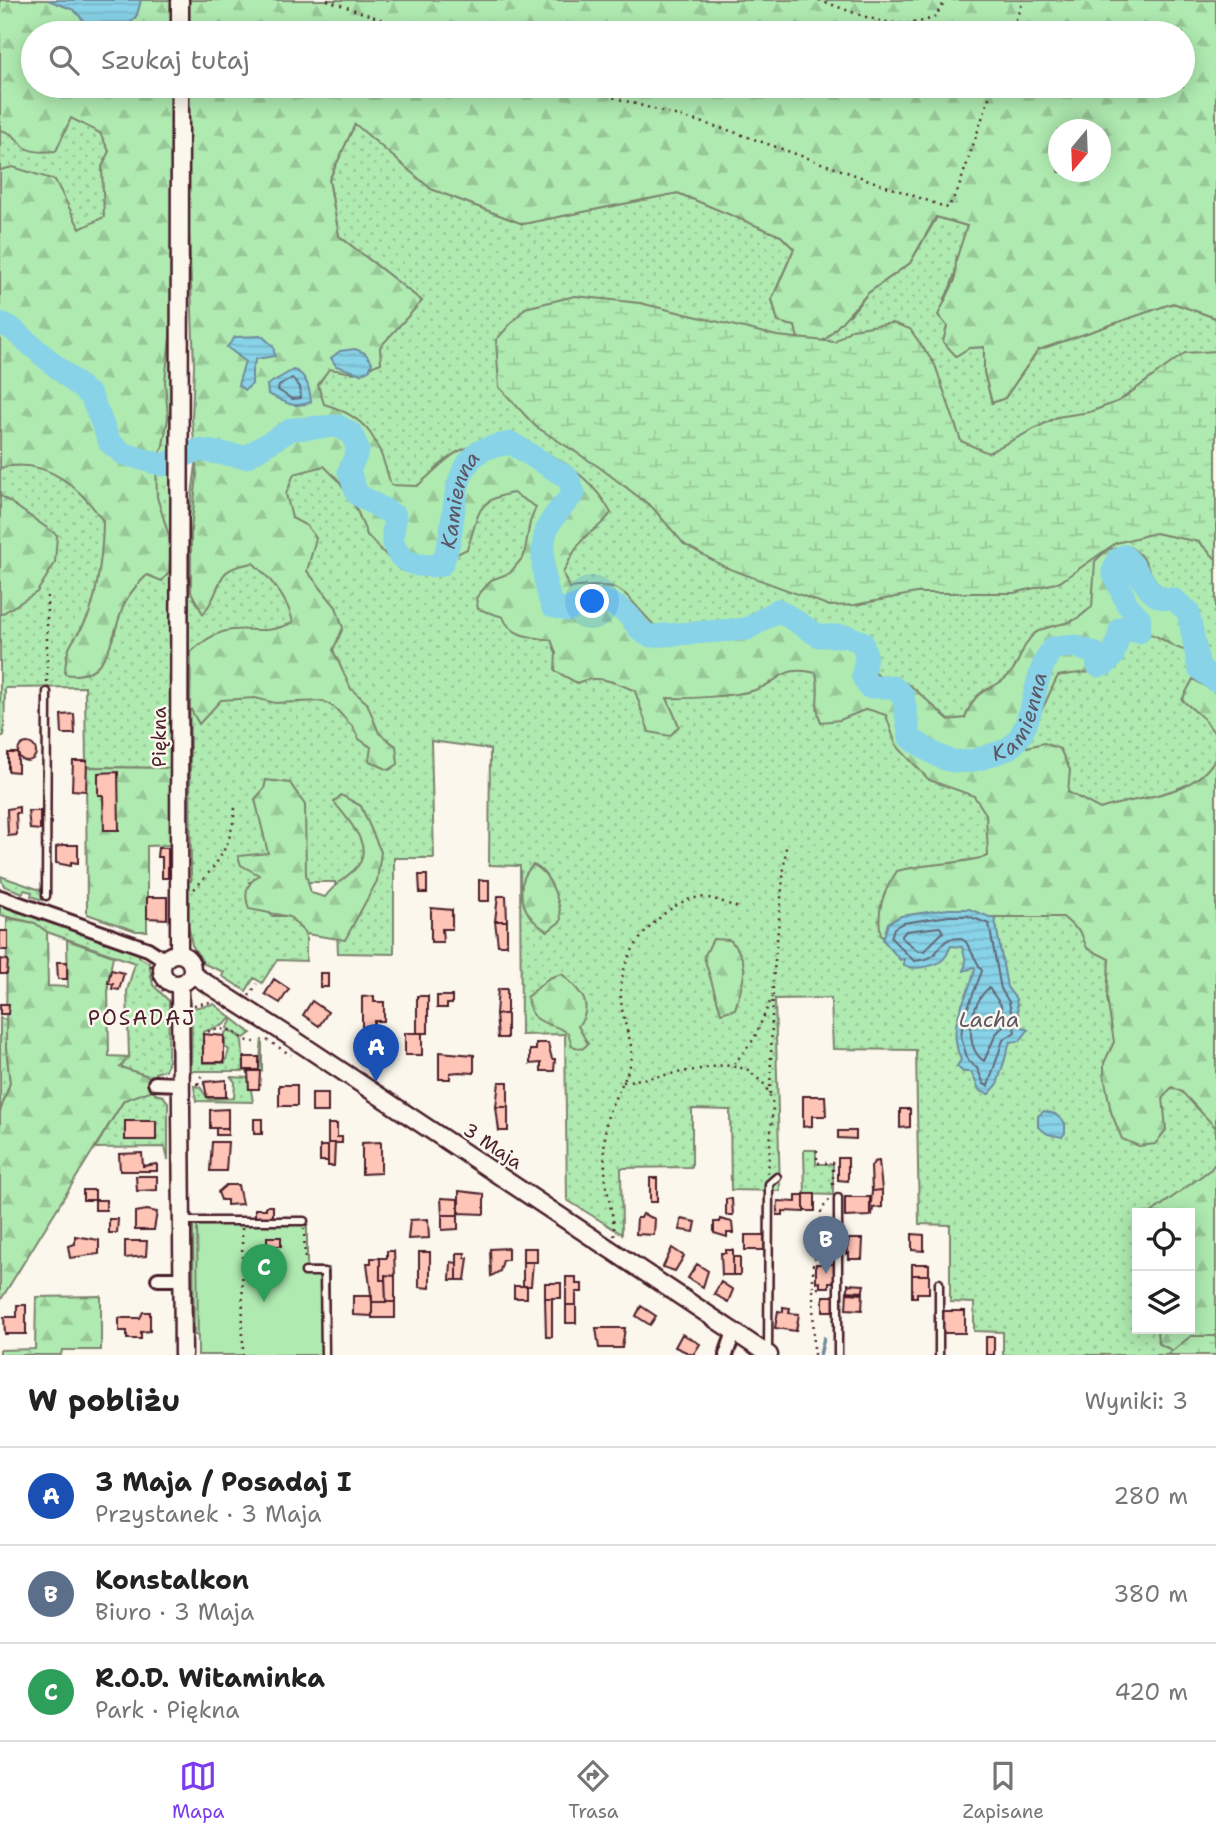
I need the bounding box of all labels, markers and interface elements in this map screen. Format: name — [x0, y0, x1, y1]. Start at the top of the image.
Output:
search box — [21, 21, 1195, 98]
icon: search — [45, 41, 83, 79]
text: Szukaj tutaj — [101, 42, 250, 77]
north arrow — [1048, 119, 1111, 182]
water label: Kamienna — [434, 445, 486, 552]
your location — [575, 584, 609, 618]
water label: Kamienna — [988, 669, 1054, 768]
street label: Piękna — [147, 707, 172, 767]
district label: POSADAJ — [88, 1004, 196, 1032]
water label: Lacha — [959, 1006, 1019, 1034]
pin: A — [353, 1024, 399, 1082]
street label: 3 Maja — [458, 1117, 528, 1175]
map controls — [1132, 1208, 1195, 1334]
button: locate — [1132, 1208, 1195, 1271]
pin: B — [803, 1216, 849, 1274]
pin: C — [241, 1244, 287, 1302]
button: layers — [1132, 1271, 1195, 1334]
text: W pobliżu — [28, 1380, 180, 1421]
text: Wyniki: 3 — [1084, 1386, 1188, 1416]
text: 3 Maja / Posadaj I — [95, 1464, 352, 1499]
text: A — [42, 1481, 60, 1511]
text: 280 m — [1113, 1481, 1188, 1511]
text: Przystanek · 3 Maja — [95, 1499, 322, 1529]
text: Konstalkon — [95, 1562, 249, 1597]
text: B — [44, 1579, 58, 1609]
text: 380 m — [1113, 1579, 1188, 1609]
text: Biuro · 3 Maja — [95, 1597, 254, 1627]
text: R.O.D. Witaminka — [95, 1660, 325, 1695]
text: C — [44, 1677, 58, 1707]
text: 420 m — [1114, 1677, 1188, 1707]
text: Park · Piękna — [95, 1695, 240, 1725]
tab: Mapa — [172, 1757, 224, 1824]
tab: Trasa — [568, 1757, 619, 1824]
tab: Zapisane — [962, 1757, 1044, 1824]

